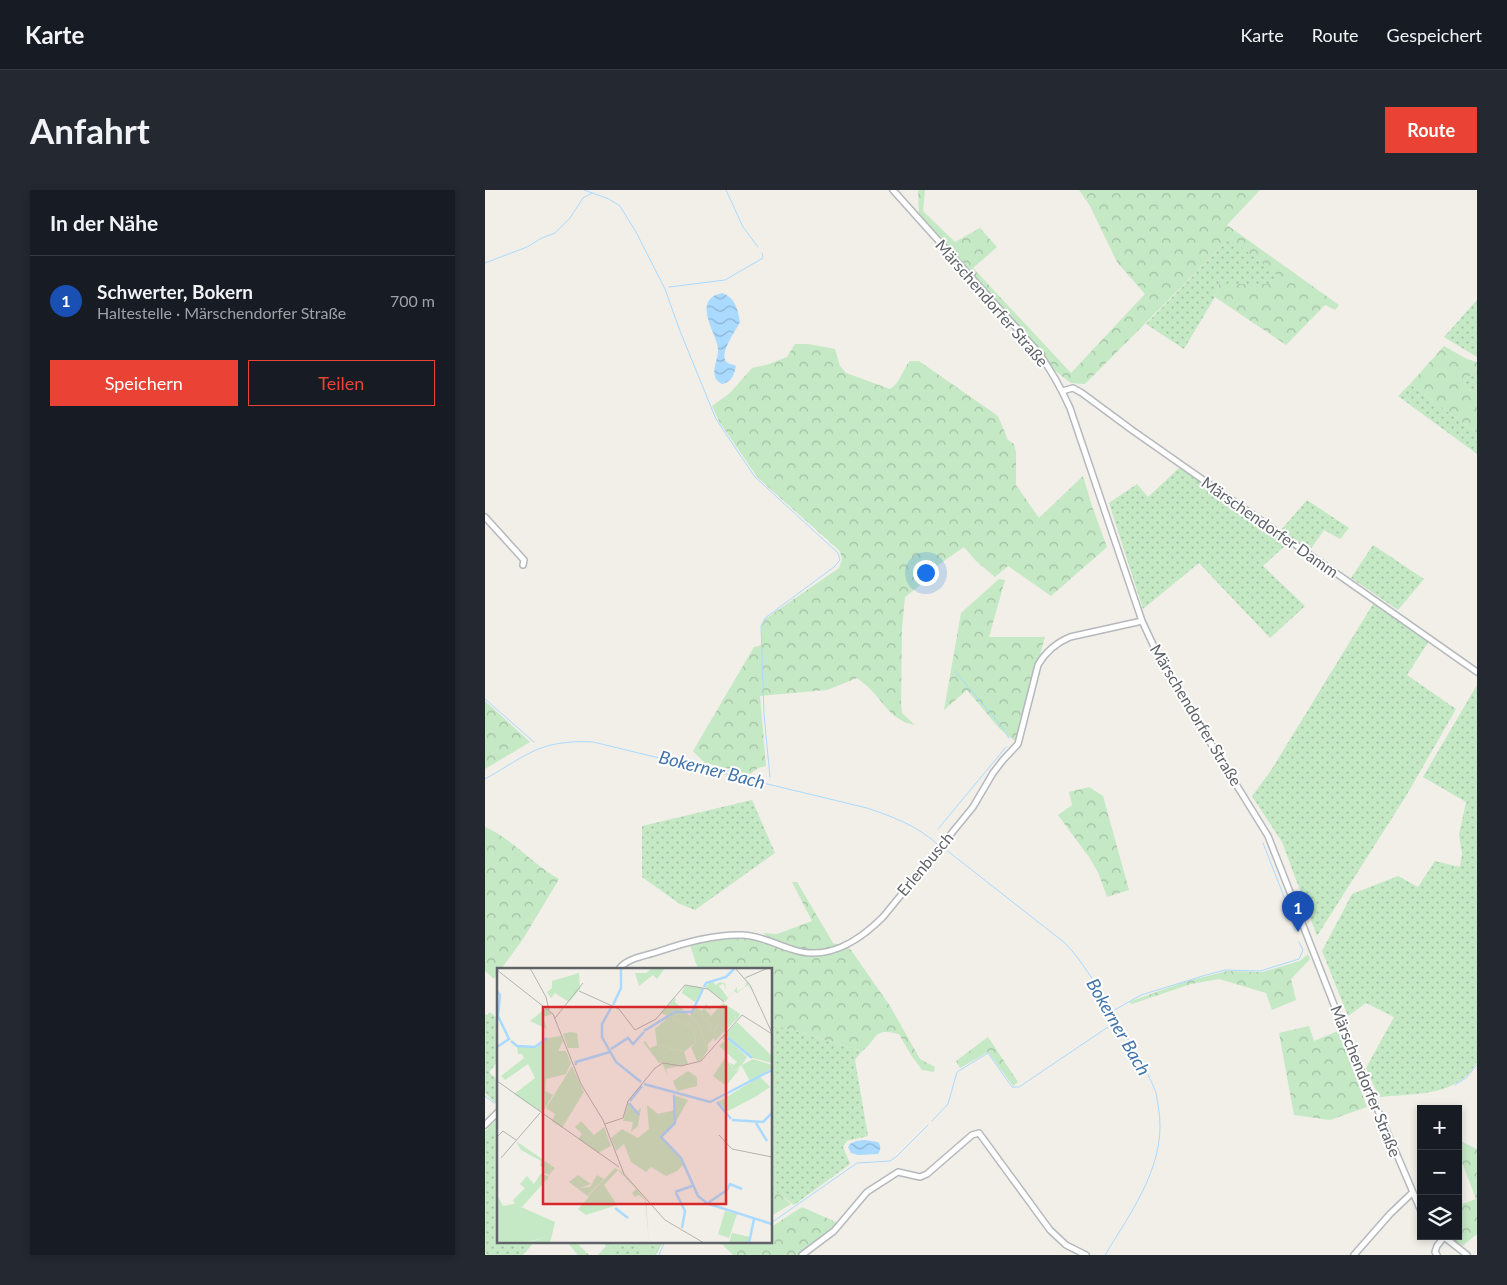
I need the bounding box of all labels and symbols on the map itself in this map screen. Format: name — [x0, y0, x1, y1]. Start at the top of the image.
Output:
street label: Märschendorfer Straße — [932, 235, 1053, 370]
street label: Märschendorfer Damm — [1198, 472, 1342, 581]
your location — [913, 560, 939, 586]
street label: Märschendorfer Straße — [1147, 640, 1246, 789]
water label: Bokerner Bach — [657, 745, 768, 793]
street label: Erlenbusch — [892, 828, 957, 899]
pin: 1 — [1282, 891, 1314, 932]
inset map — [497, 968, 773, 1242]
water label: Bokerner Bach — [1082, 974, 1156, 1079]
street label: Märschendorfer Straße — [1327, 1002, 1406, 1159]

